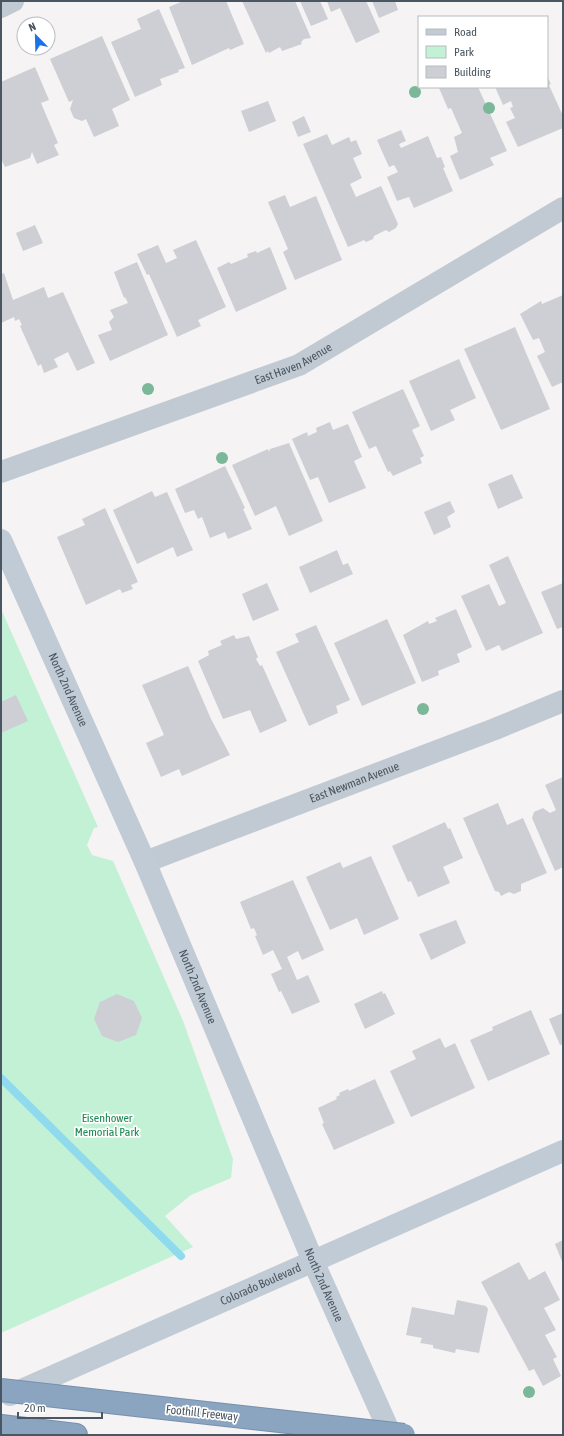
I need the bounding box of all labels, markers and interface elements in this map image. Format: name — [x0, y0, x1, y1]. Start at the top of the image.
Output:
north arrow — [16, 16, 56, 56]
legend — [418, 16, 548, 88]
text: N — [27, 20, 37, 34]
text: Road — [454, 25, 477, 39]
text: Park — [454, 45, 475, 59]
text: Building — [454, 65, 492, 79]
street label: East Haven Avenue — [253, 340, 335, 387]
street label: North 2nd Avenue — [45, 651, 91, 729]
street label: East Newman Avenue — [308, 759, 401, 806]
street label: North 2nd Avenue — [176, 947, 219, 1026]
park label: Eisenhower Memorial Park — [75, 1111, 140, 1139]
street label: North 2nd Avenue — [301, 1246, 346, 1324]
street label: Colorado Boulevard — [218, 1260, 303, 1308]
scale bar — [18, 1394, 102, 1420]
text: 20 m — [24, 1401, 46, 1415]
street label: Foothill Freeway — [165, 1402, 239, 1424]

